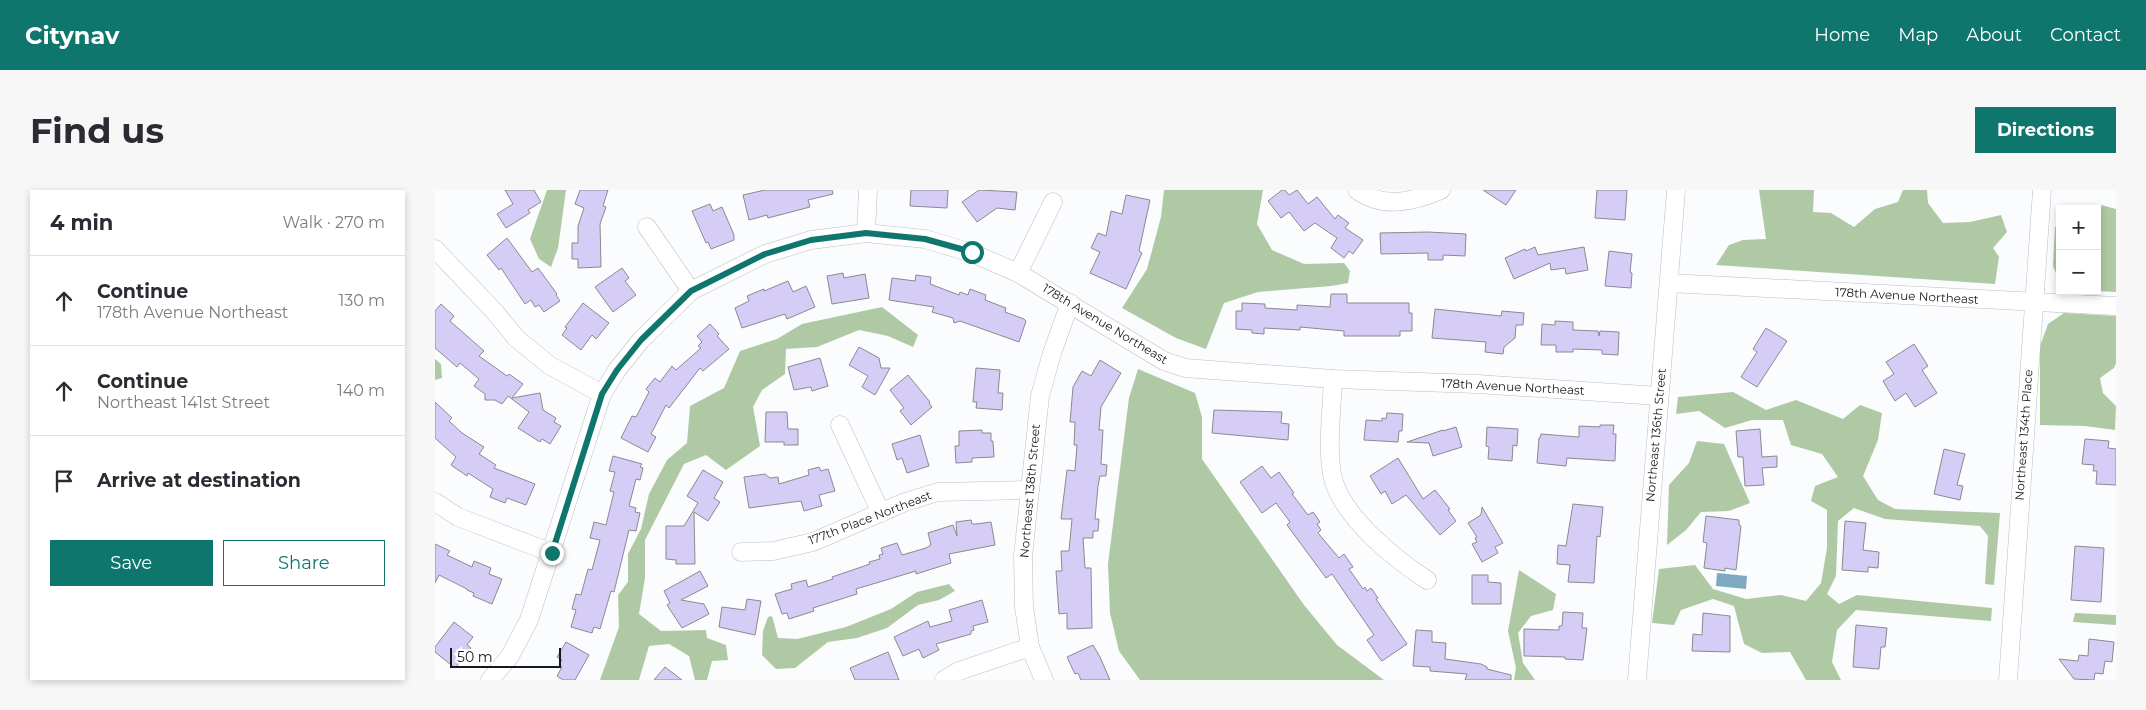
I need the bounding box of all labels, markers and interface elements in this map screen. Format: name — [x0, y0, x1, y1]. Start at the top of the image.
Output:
text: Citynav — [25, 21, 119, 50]
text: Home — [1814, 24, 1870, 46]
text: Map — [1898, 24, 1938, 46]
text: About — [1966, 24, 2022, 46]
text: Contact — [2050, 24, 2121, 46]
button: Directions — [1975, 107, 2116, 153]
text: Find us — [30, 109, 164, 152]
map controls — [2056, 205, 2101, 295]
button: + — [2056, 205, 2101, 250]
text: 4 min — [50, 210, 113, 235]
text: Walk · 270 m — [282, 213, 385, 232]
route start — [961, 241, 984, 264]
button: − — [2056, 250, 2101, 295]
text: Continue — [97, 280, 188, 303]
street label: 178th Avenue Northeast — [1040, 280, 1171, 367]
street label: 178th Avenue Northeast — [1835, 284, 1979, 307]
icon: ahead — [50, 287, 78, 315]
text: 130 m — [338, 291, 385, 310]
text: 178th Avenue Northeast — [97, 303, 288, 322]
street label: Northeast 136th Street — [1642, 367, 1669, 502]
street label: Northeast 134th Place — [2011, 369, 2036, 501]
text: Continue — [97, 370, 188, 393]
street label: 178th Avenue Northeast — [1441, 375, 1585, 398]
icon: ahead — [50, 377, 78, 405]
text: 140 m — [337, 381, 385, 400]
text: Northeast 141st Street — [97, 393, 270, 412]
street label: Northeast 138th Street — [1016, 423, 1043, 559]
icon: arrive — [50, 467, 78, 495]
text: Arrive at destination — [97, 469, 301, 492]
street label: 177th Place Northeast — [806, 487, 934, 548]
button: Save — [50, 540, 213, 586]
button: Share — [223, 540, 385, 586]
route end — [541, 542, 564, 565]
scale bar — [450, 645, 561, 668]
text: 50 m — [457, 648, 493, 666]

